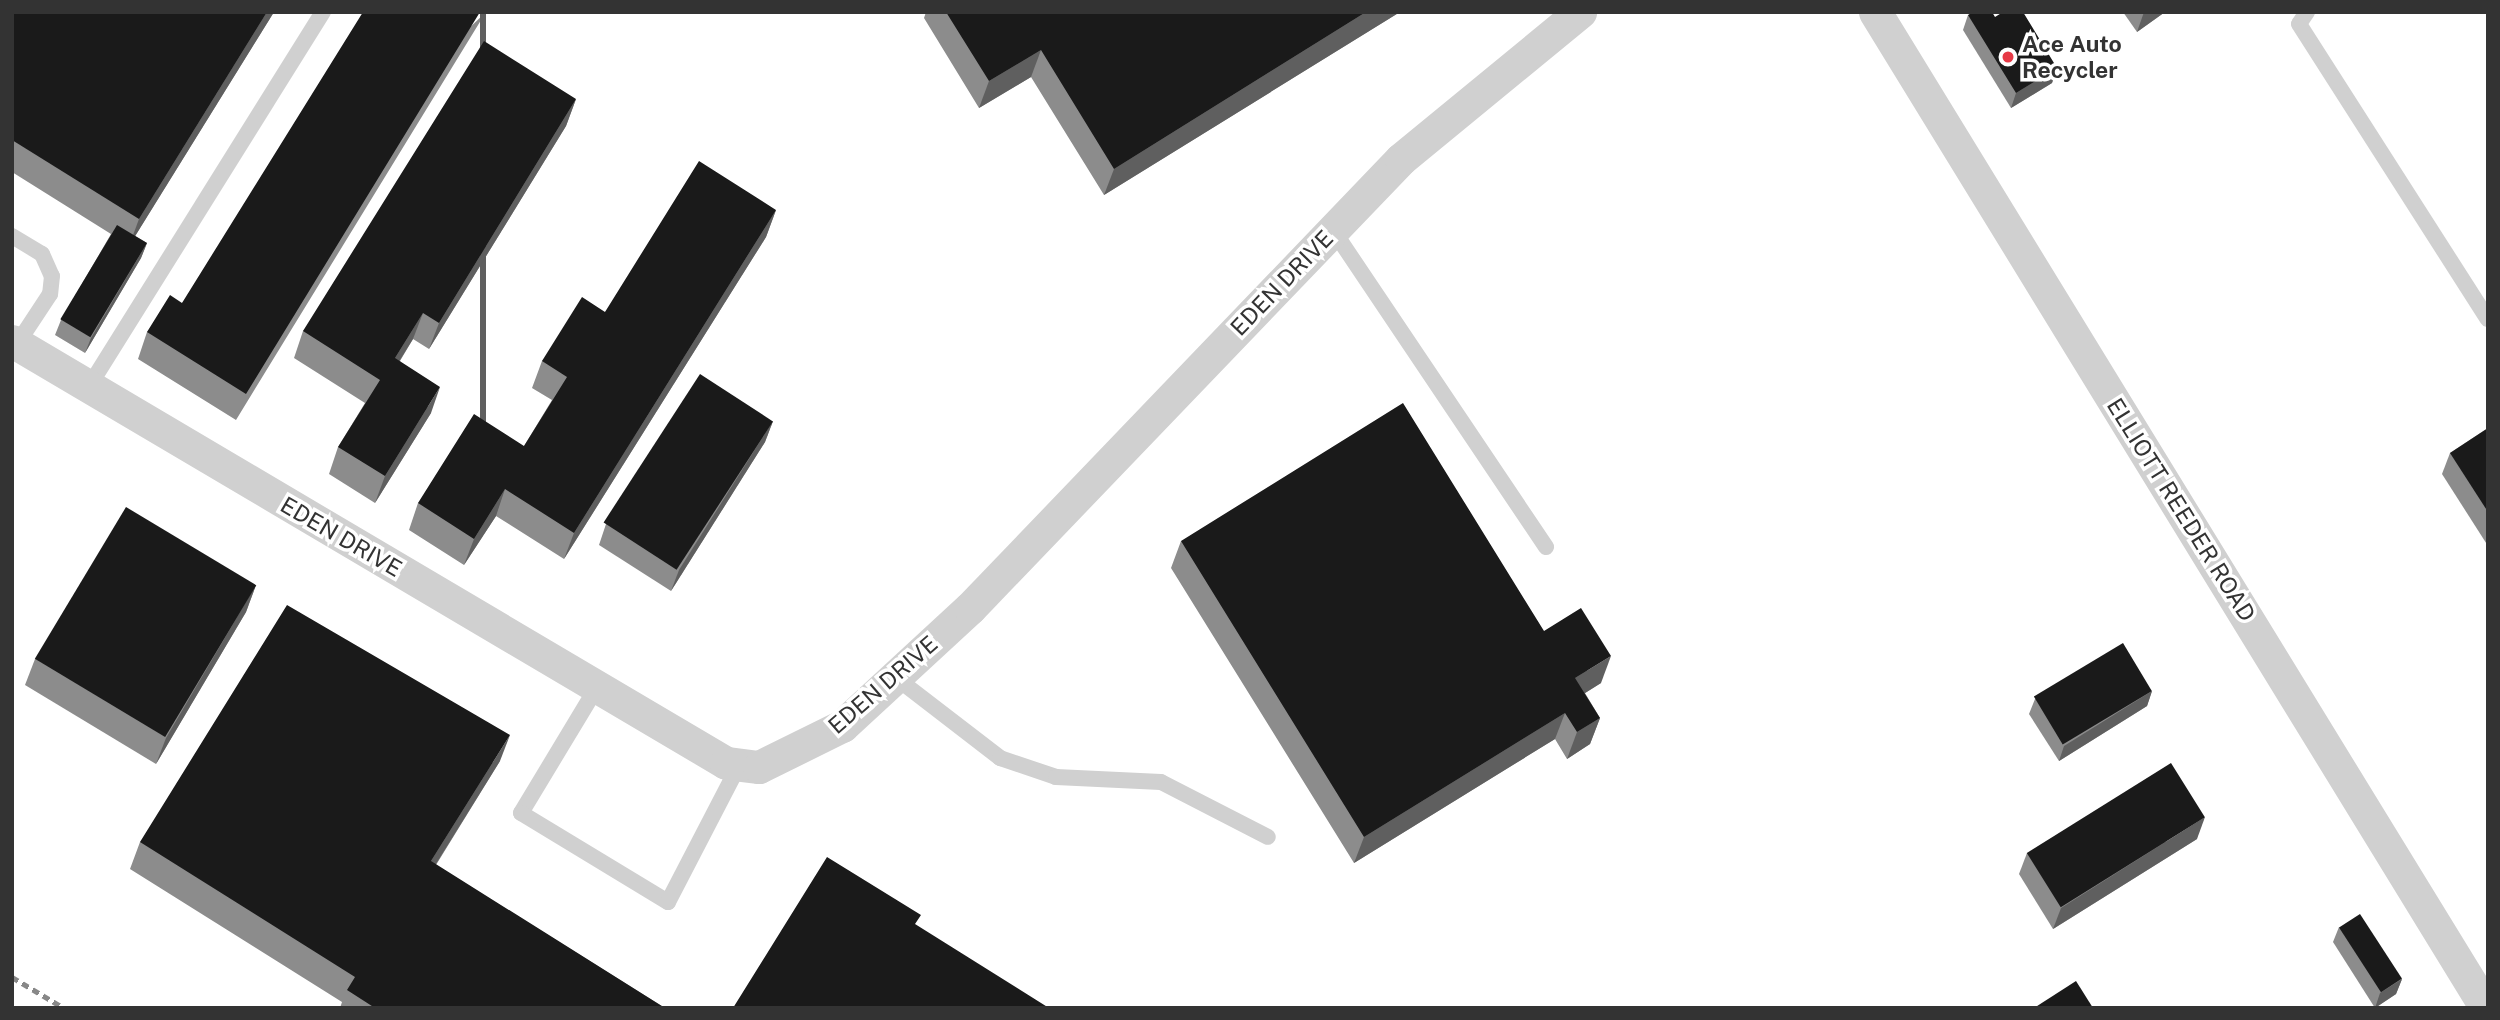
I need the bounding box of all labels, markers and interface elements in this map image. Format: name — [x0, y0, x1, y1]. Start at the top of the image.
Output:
place label: Ace Auto Recycler — [2022, 30, 2122, 84]
marker: Ace Auto Recycler — [2000, 49, 2016, 65]
street label: EDEN DRIVE — [1225, 225, 1339, 341]
street label: ELLIOTT REEDER ROAD — [2101, 393, 2261, 627]
street label: EDEN DRIVE — [275, 491, 407, 583]
street label: EDEN DRIVE — [823, 630, 943, 740]

